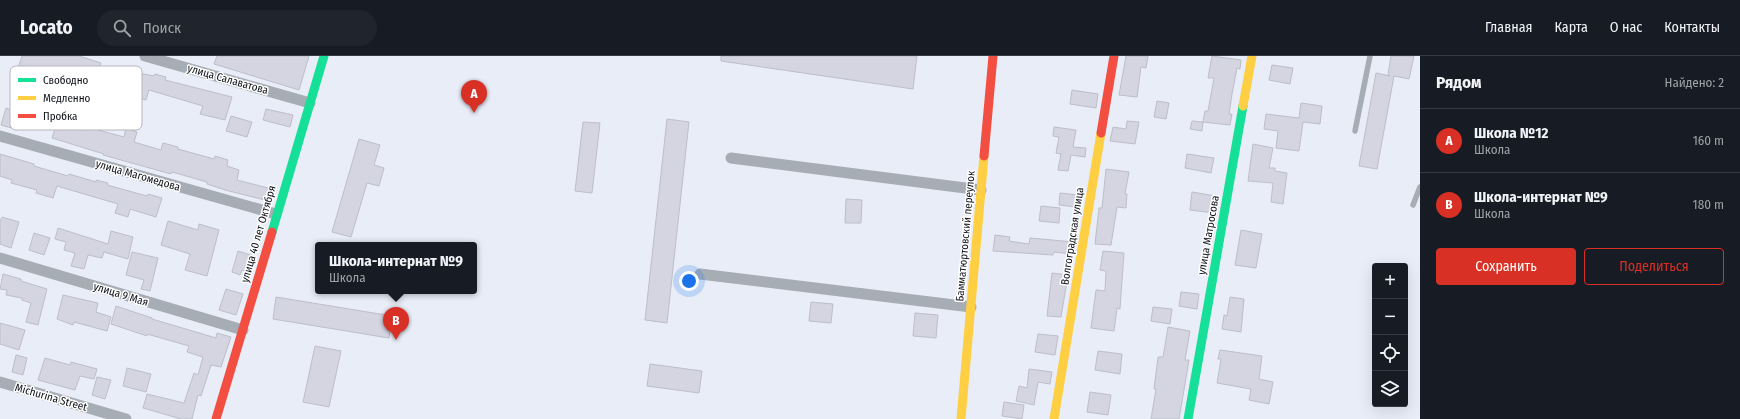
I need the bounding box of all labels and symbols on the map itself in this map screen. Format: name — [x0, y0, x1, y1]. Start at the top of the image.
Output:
street label: улица Салаватова — [186, 62, 270, 97]
legend — [10, 66, 142, 130]
text: Свободно — [43, 74, 88, 87]
pin: A — [461, 80, 487, 113]
text: Медленно — [43, 92, 91, 105]
text: Пробка — [43, 110, 77, 123]
street label: улица Магомедова — [94, 157, 182, 194]
street label: Бамматюртовский переулок — [953, 169, 978, 302]
street label: улица 40 лет Октября — [238, 184, 279, 284]
street label: Волгоградская улица — [1058, 186, 1087, 286]
street label: улица Матросова — [1195, 194, 1222, 276]
your location — [679, 271, 699, 291]
street label: улица 9 Мая — [92, 280, 150, 309]
pin: B — [383, 307, 409, 340]
street label: Michurina Street — [13, 381, 89, 414]

